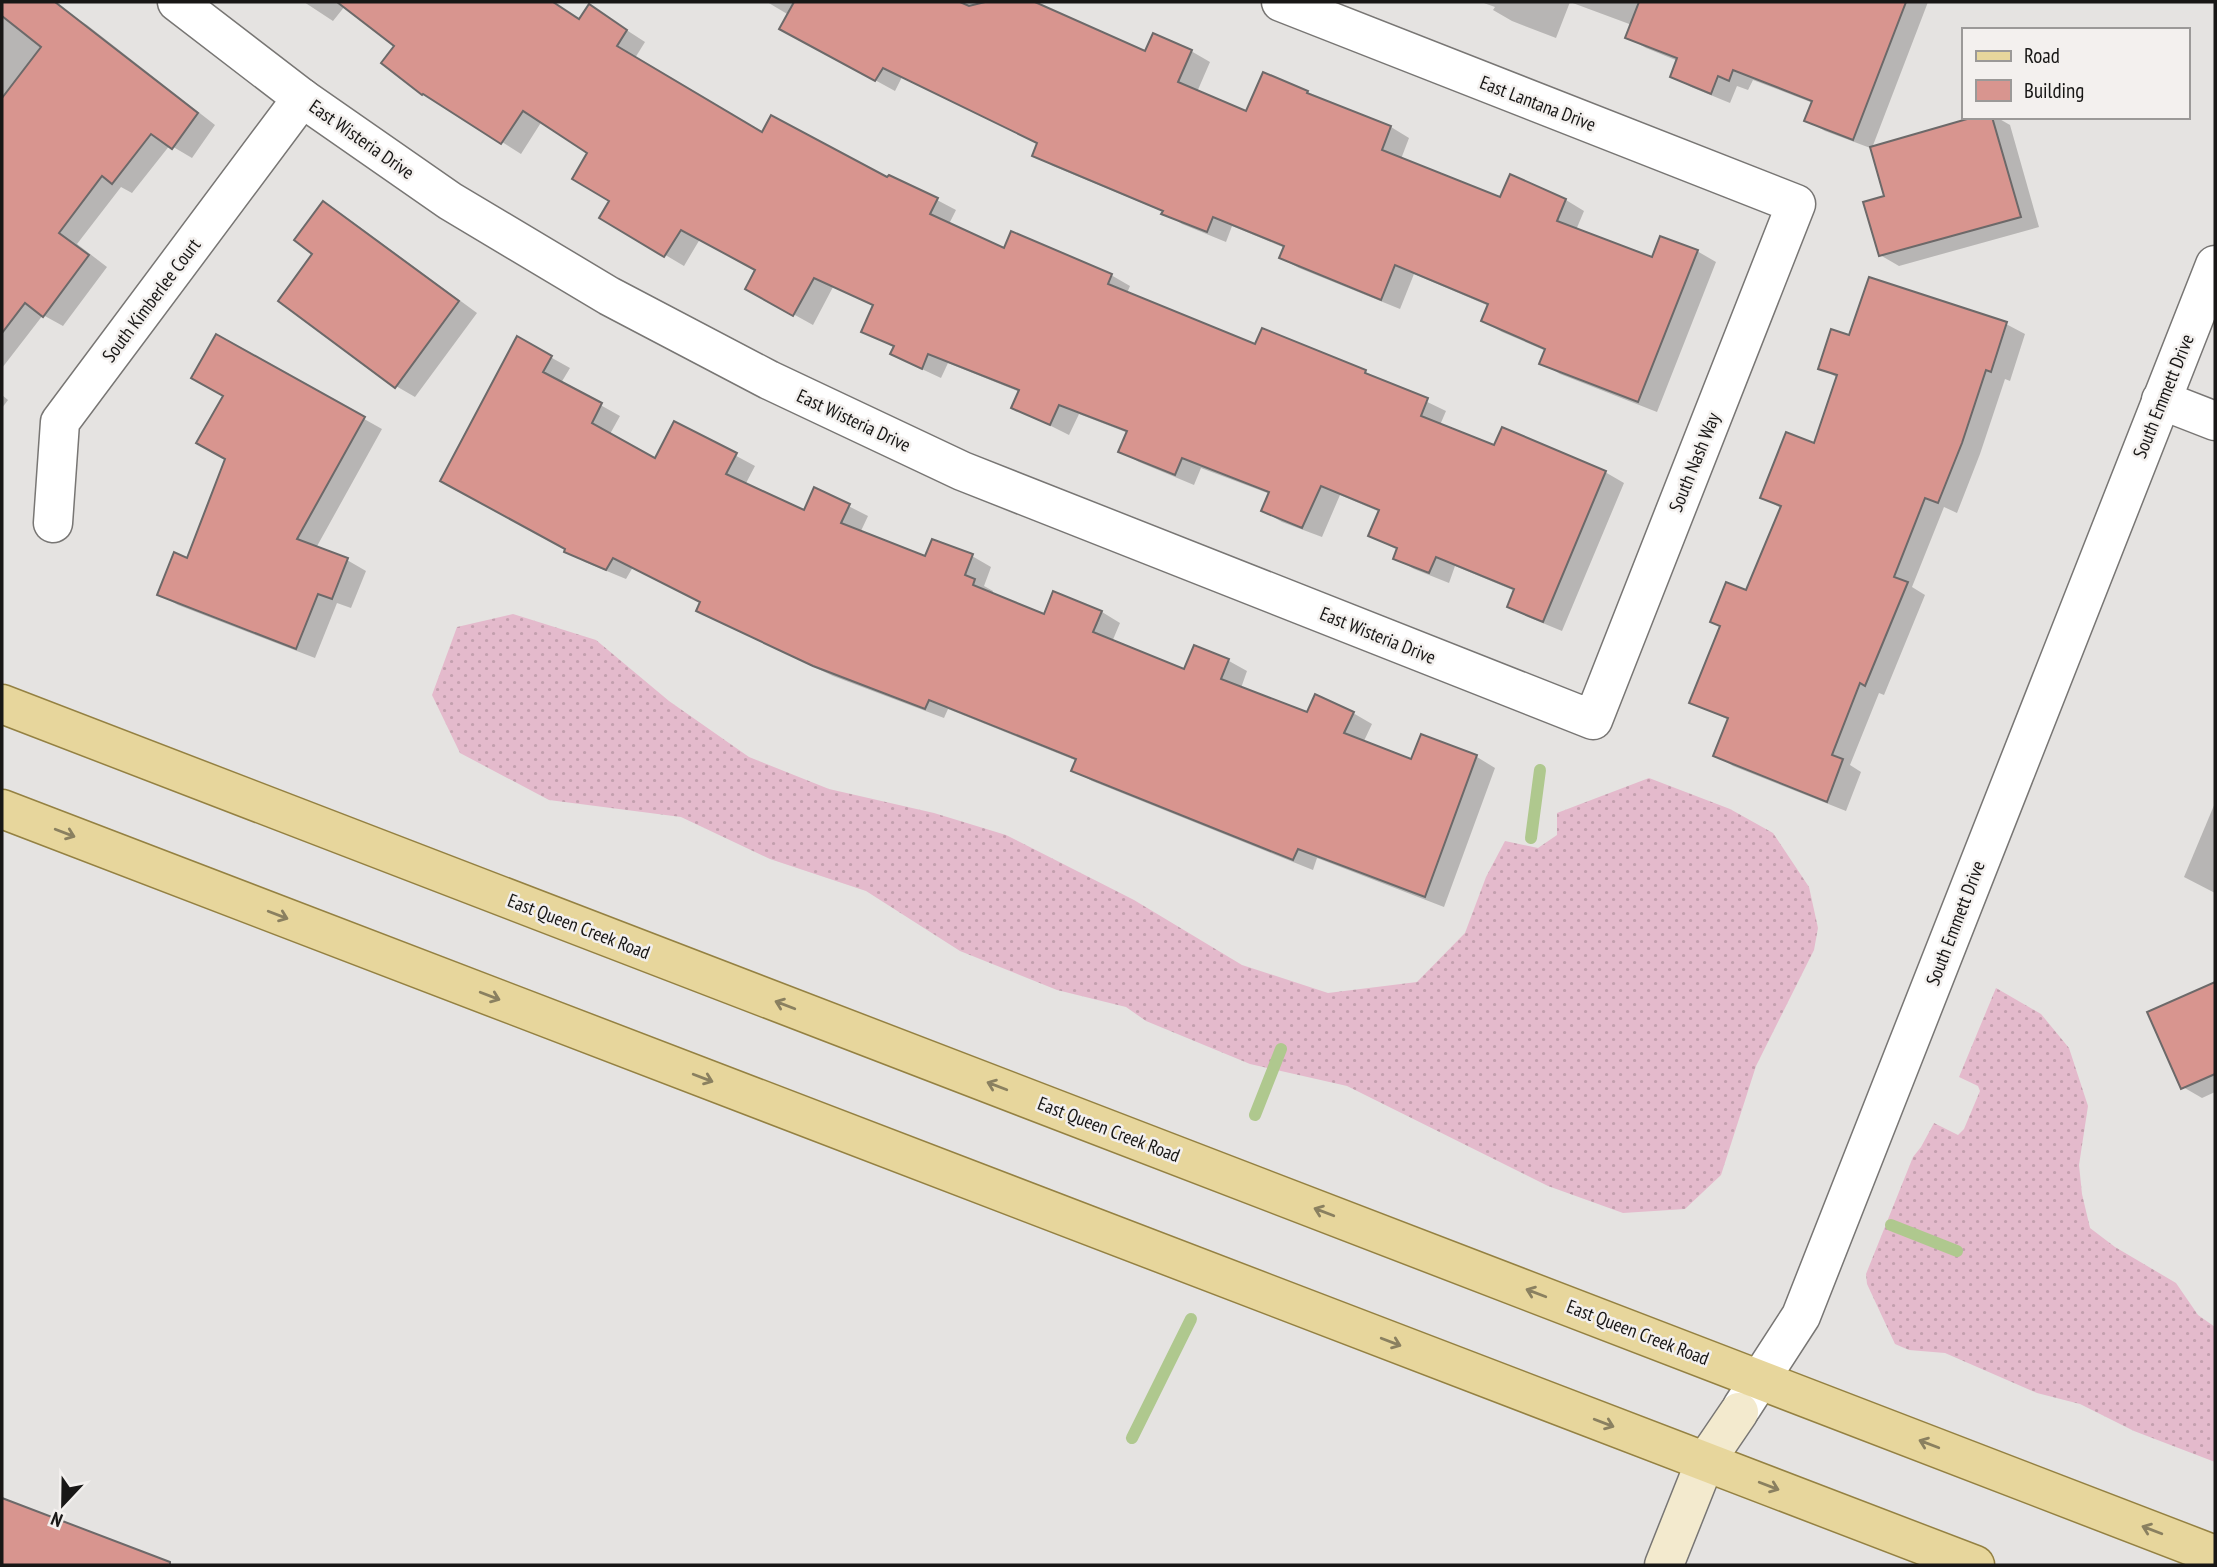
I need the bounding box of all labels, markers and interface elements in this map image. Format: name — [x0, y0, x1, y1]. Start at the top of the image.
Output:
legend — [1962, 28, 2189, 119]
text: Road — [2024, 42, 2060, 69]
street label: East Lantana Drive — [1477, 70, 1600, 136]
text: Building — [2024, 77, 2084, 104]
street label: East Wisteria Drive — [305, 94, 419, 184]
street label: South Kimberlee Court — [97, 233, 206, 367]
street label: South Emmett Drive — [2127, 330, 2199, 462]
street label: East Wisteria Drive — [793, 383, 915, 457]
street label: South Nash Way — [1663, 408, 1725, 515]
street label: East Wisteria Drive — [1317, 601, 1440, 669]
one-way arrow — [54, 828, 76, 841]
street label: South Emmett Drive — [1920, 857, 1990, 989]
street label: East Queen Creek Road — [504, 888, 654, 964]
one-way arrow — [266, 909, 288, 922]
one-way arrow — [479, 991, 501, 1004]
one-way arrow — [774, 997, 796, 1010]
one-way arrow — [691, 1072, 713, 1085]
one-way arrow — [987, 1079, 1008, 1092]
street label: East Queen Creek Road — [1034, 1091, 1184, 1167]
one-way arrow — [1313, 1204, 1335, 1217]
one-way arrow — [1526, 1286, 1548, 1299]
street label: East Queen Creek Road — [1563, 1294, 1713, 1370]
one-way arrow — [1380, 1336, 1401, 1349]
one-way arrow — [1592, 1417, 1614, 1430]
one-way arrow — [1919, 1436, 1940, 1449]
north arrow — [28, 1469, 98, 1539]
one-way arrow — [1757, 1481, 1779, 1494]
text: N — [47, 1507, 66, 1533]
one-way arrow — [2141, 1523, 2163, 1536]

